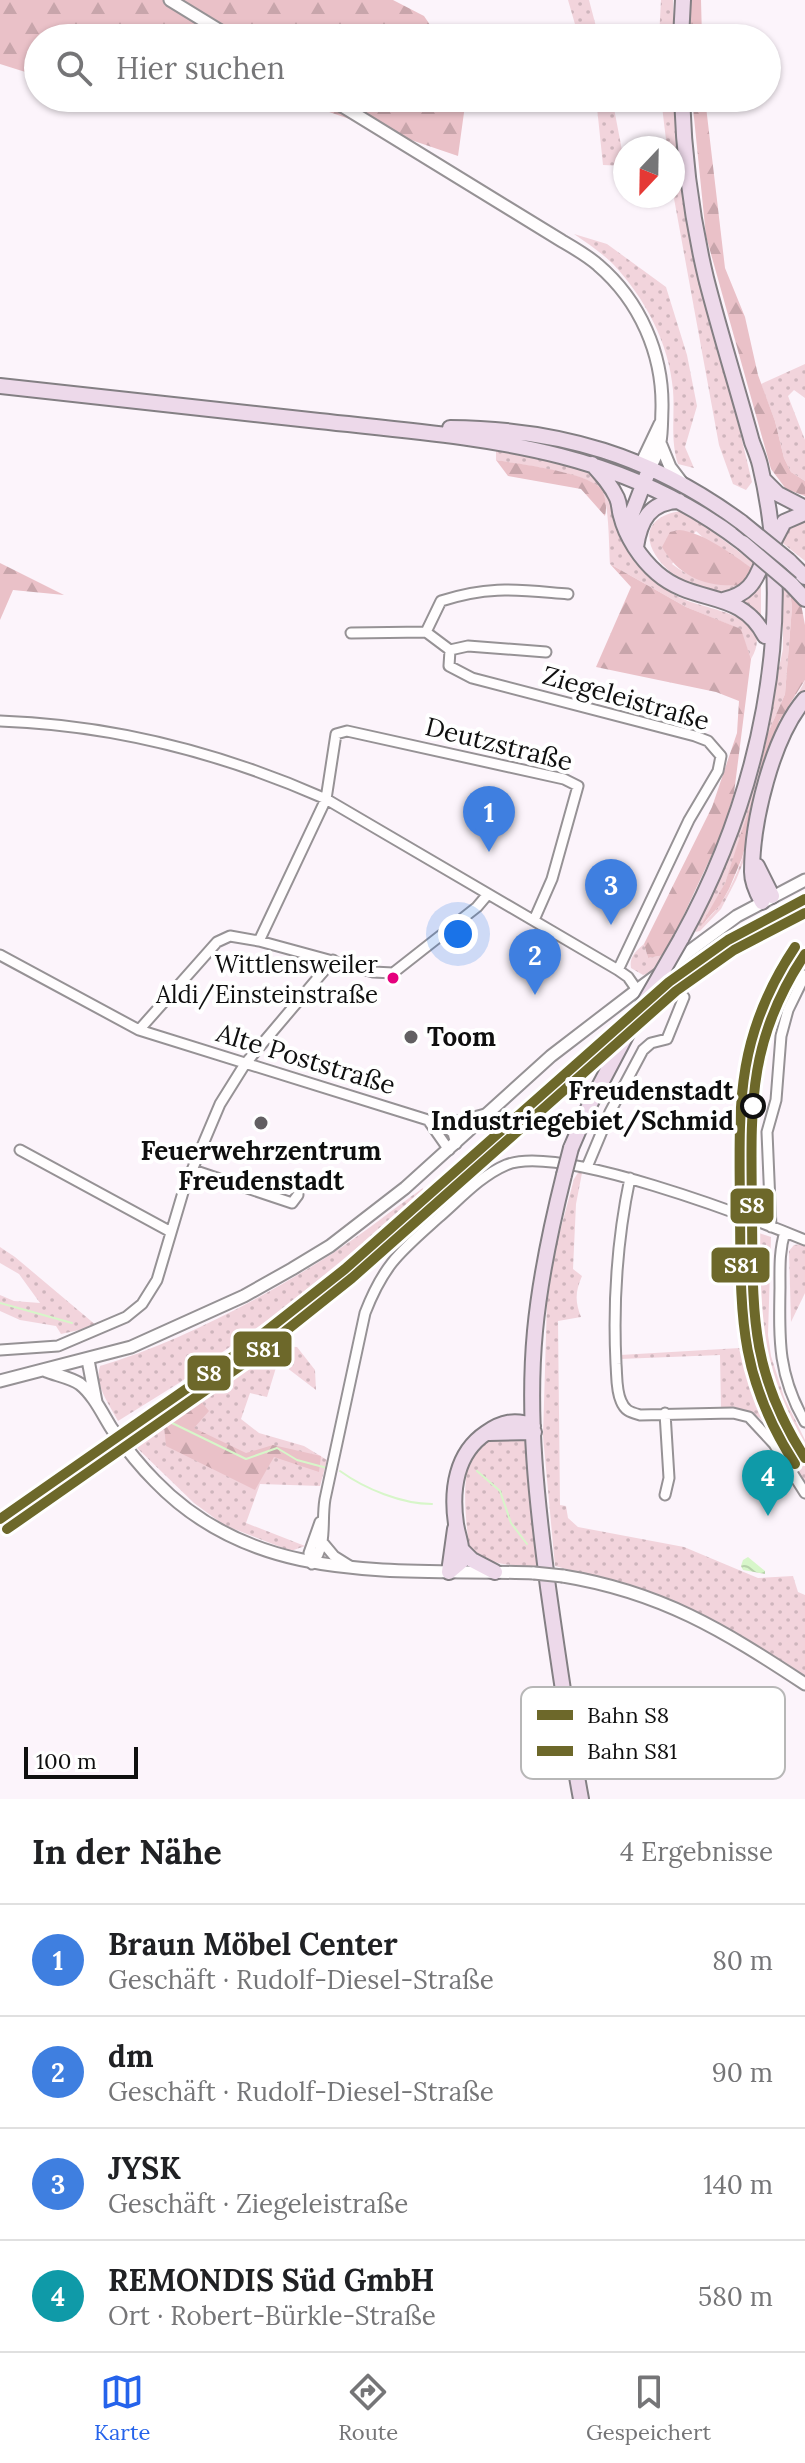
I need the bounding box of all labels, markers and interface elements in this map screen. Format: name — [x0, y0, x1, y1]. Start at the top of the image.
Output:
search box — [24, 24, 781, 112]
icon: search — [52, 46, 96, 90]
text: Hier suchen — [116, 49, 285, 87]
north arrow — [613, 136, 685, 208]
street label: Ziegeleistraße — [539, 658, 714, 737]
street label: Deutzstraße — [422, 709, 576, 778]
pin: 1 — [463, 786, 515, 852]
pin: 3 — [585, 859, 637, 925]
your location — [438, 914, 478, 954]
pin: 2 — [509, 929, 561, 995]
place label: Wittlensweiler Aldi/Einsteinstraße — [155, 949, 379, 1010]
marker: Wittlensweiler Aldi/Einsteinstraße — [385, 970, 401, 986]
street label: Alte Poststraße — [212, 1015, 400, 1101]
place label: Toom — [427, 1020, 496, 1053]
marker: Toom — [402, 1028, 420, 1046]
place label: Freudenstadt Industriegebiet/Schmid — [431, 1074, 735, 1138]
marker: Freudenstadt Industriegebiet/Schmid — [741, 1094, 765, 1118]
marker: Feuerwehrzentrum Freudenstadt — [252, 1114, 270, 1132]
place label: Feuerwehrzentrum Freudenstadt — [141, 1134, 381, 1197]
line badge: S8 — [729, 1187, 775, 1225]
text: S8 — [739, 1191, 765, 1219]
line badge: S81 — [710, 1246, 771, 1284]
text: S81 — [724, 1251, 758, 1279]
line badge: S81 — [232, 1330, 293, 1368]
text: S81 — [246, 1335, 280, 1363]
line badge: S8 — [186, 1354, 232, 1392]
text: S8 — [196, 1359, 222, 1387]
pin: 4 — [742, 1450, 794, 1516]
legend — [521, 1687, 785, 1779]
text: Bahn S8 — [587, 1701, 669, 1729]
text: Bahn S81 — [587, 1737, 677, 1765]
scale bar — [24, 1743, 138, 1779]
text: 100 m — [36, 1747, 97, 1775]
text: In der Nähe — [32, 1830, 222, 1873]
text: 4 Ergebnisse — [620, 1835, 773, 1868]
text: Braun Möbel Center — [108, 1925, 398, 1963]
text: 1 — [53, 1944, 63, 1977]
text: 80 m — [712, 1944, 773, 1977]
text: Geschäft · Rudolf-Diesel-Straße — [108, 1963, 494, 1996]
text: dm — [108, 2037, 153, 2075]
text: 2 — [51, 2056, 65, 2089]
text: 90 m — [712, 2056, 773, 2089]
text: Geschäft · Rudolf-Diesel-Straße — [108, 2075, 494, 2108]
text: JYSK — [108, 2149, 181, 2187]
text: 3 — [51, 2168, 65, 2201]
text: 140 m — [703, 2168, 773, 2201]
text: Geschäft · Ziegeleistraße — [108, 2187, 408, 2220]
text: REMONDIS Süd GmbH — [108, 2261, 435, 2299]
text: 4 — [51, 2280, 65, 2313]
text: 580 m — [698, 2280, 773, 2313]
text: Ort · Robert-Bürkle-Straße — [108, 2299, 436, 2332]
tab: Karte — [94, 2370, 150, 2446]
tab: Route — [338, 2370, 398, 2446]
tab: Gespeichert — [586, 2370, 711, 2446]

